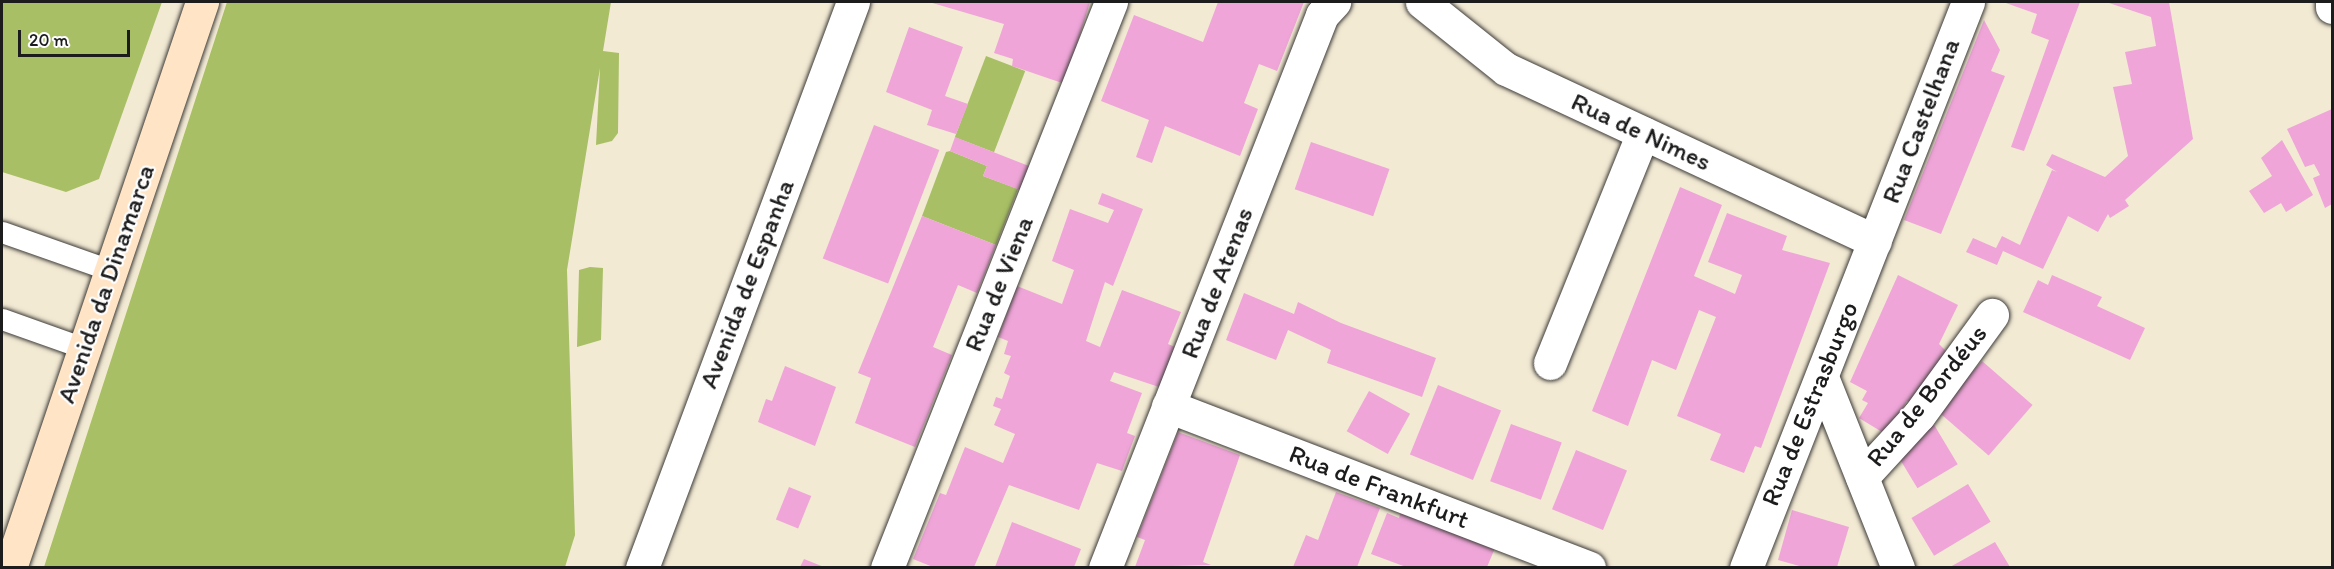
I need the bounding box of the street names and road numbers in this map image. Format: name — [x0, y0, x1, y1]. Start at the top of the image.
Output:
street label: Rua Castelhana — [1875, 34, 1967, 208]
street label: Rua de Nimes — [1566, 86, 1716, 178]
street label: Avenida da Dinamarca — [51, 161, 161, 407]
street label: Avenida de Espanha — [693, 175, 801, 393]
street label: Rua de Atenas — [1174, 203, 1260, 363]
street label: Rua de Viena — [958, 212, 1040, 356]
street label: Rua de Estrasburgo — [1755, 298, 1865, 510]
street label: Rua de Bordéus — [1860, 319, 1994, 473]
street label: Rua de Frankfurt — [1285, 439, 1473, 535]

